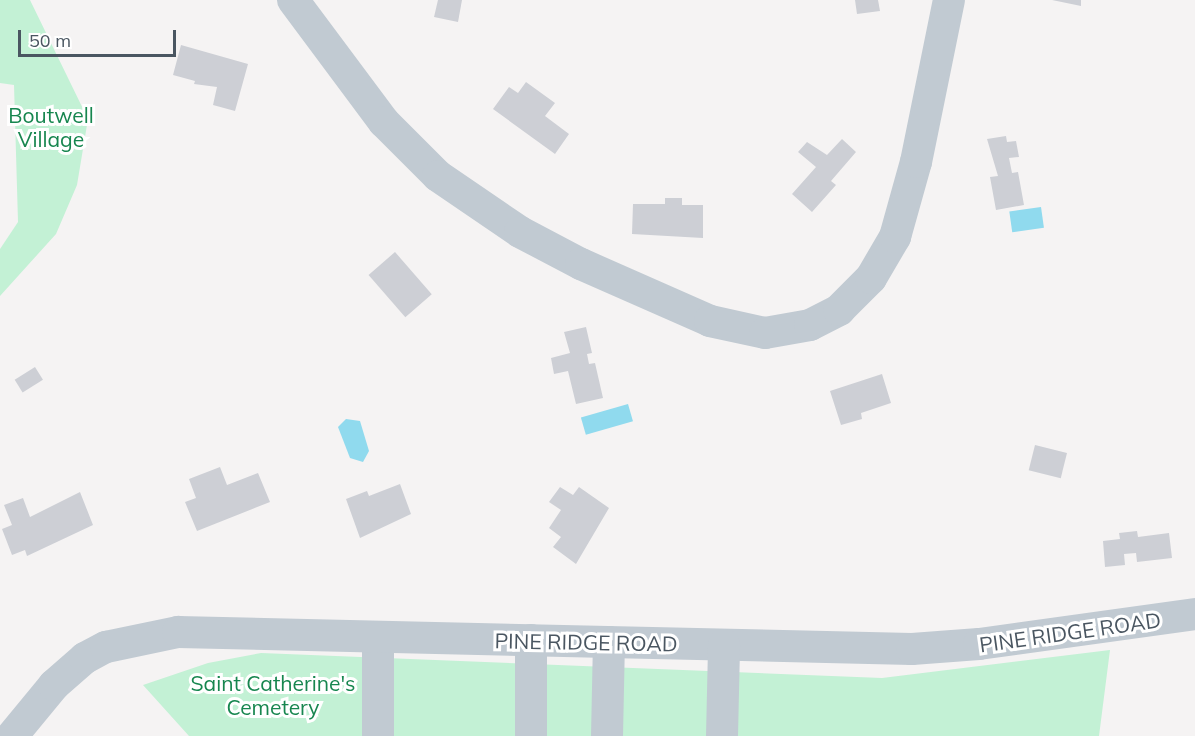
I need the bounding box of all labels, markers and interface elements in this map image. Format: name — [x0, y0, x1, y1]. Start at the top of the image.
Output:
scale bar — [21, 18, 178, 56]
text: 50 m — [29, 29, 71, 52]
park label: Boutwell Village — [8, 102, 94, 152]
street label: PINE RIDGE ROAD — [978, 607, 1162, 657]
street label: PINE RIDGE ROAD — [494, 628, 678, 656]
park label: Saint Catherine's Cemetery — [191, 670, 355, 720]

